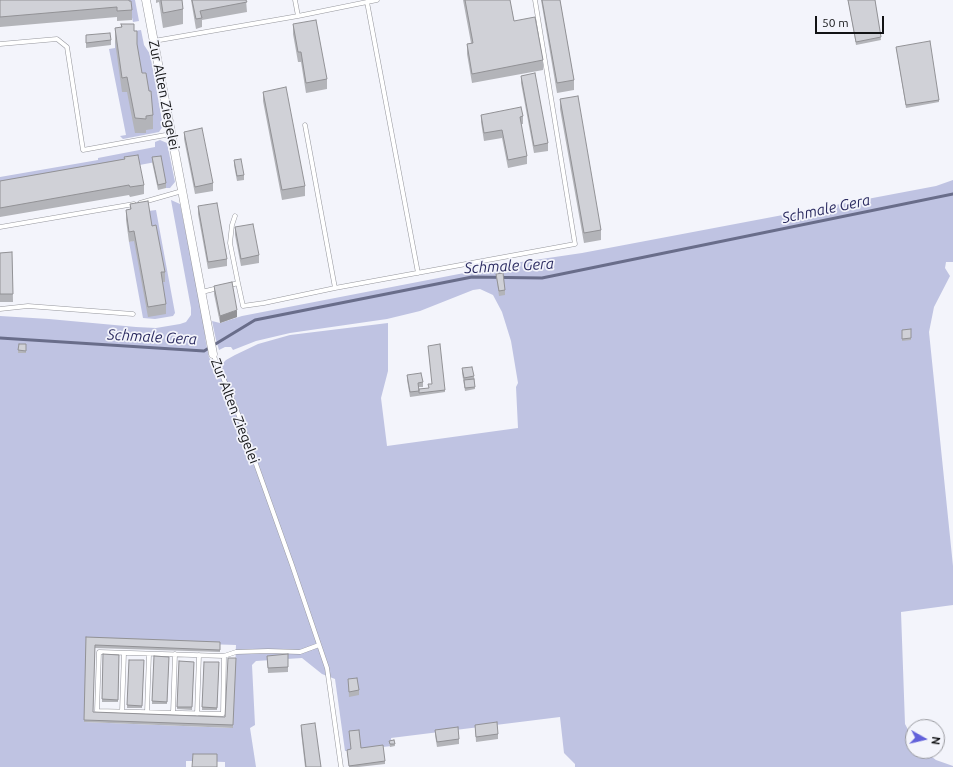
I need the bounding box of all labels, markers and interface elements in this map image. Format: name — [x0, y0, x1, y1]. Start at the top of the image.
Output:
scale bar — [817, 8, 886, 34]
text: 50 m — [822, 16, 849, 29]
street label: Zur Alten Ziegelei — [145, 39, 183, 151]
water label: Schmale Gera — [780, 191, 872, 227]
water label: Schmale Gera — [464, 255, 554, 277]
water label: Schmale Gera — [107, 326, 197, 348]
street label: Zur Alten Ziegelei — [207, 356, 263, 466]
north arrow — [905, 719, 945, 759]
text: N — [929, 736, 942, 745]

